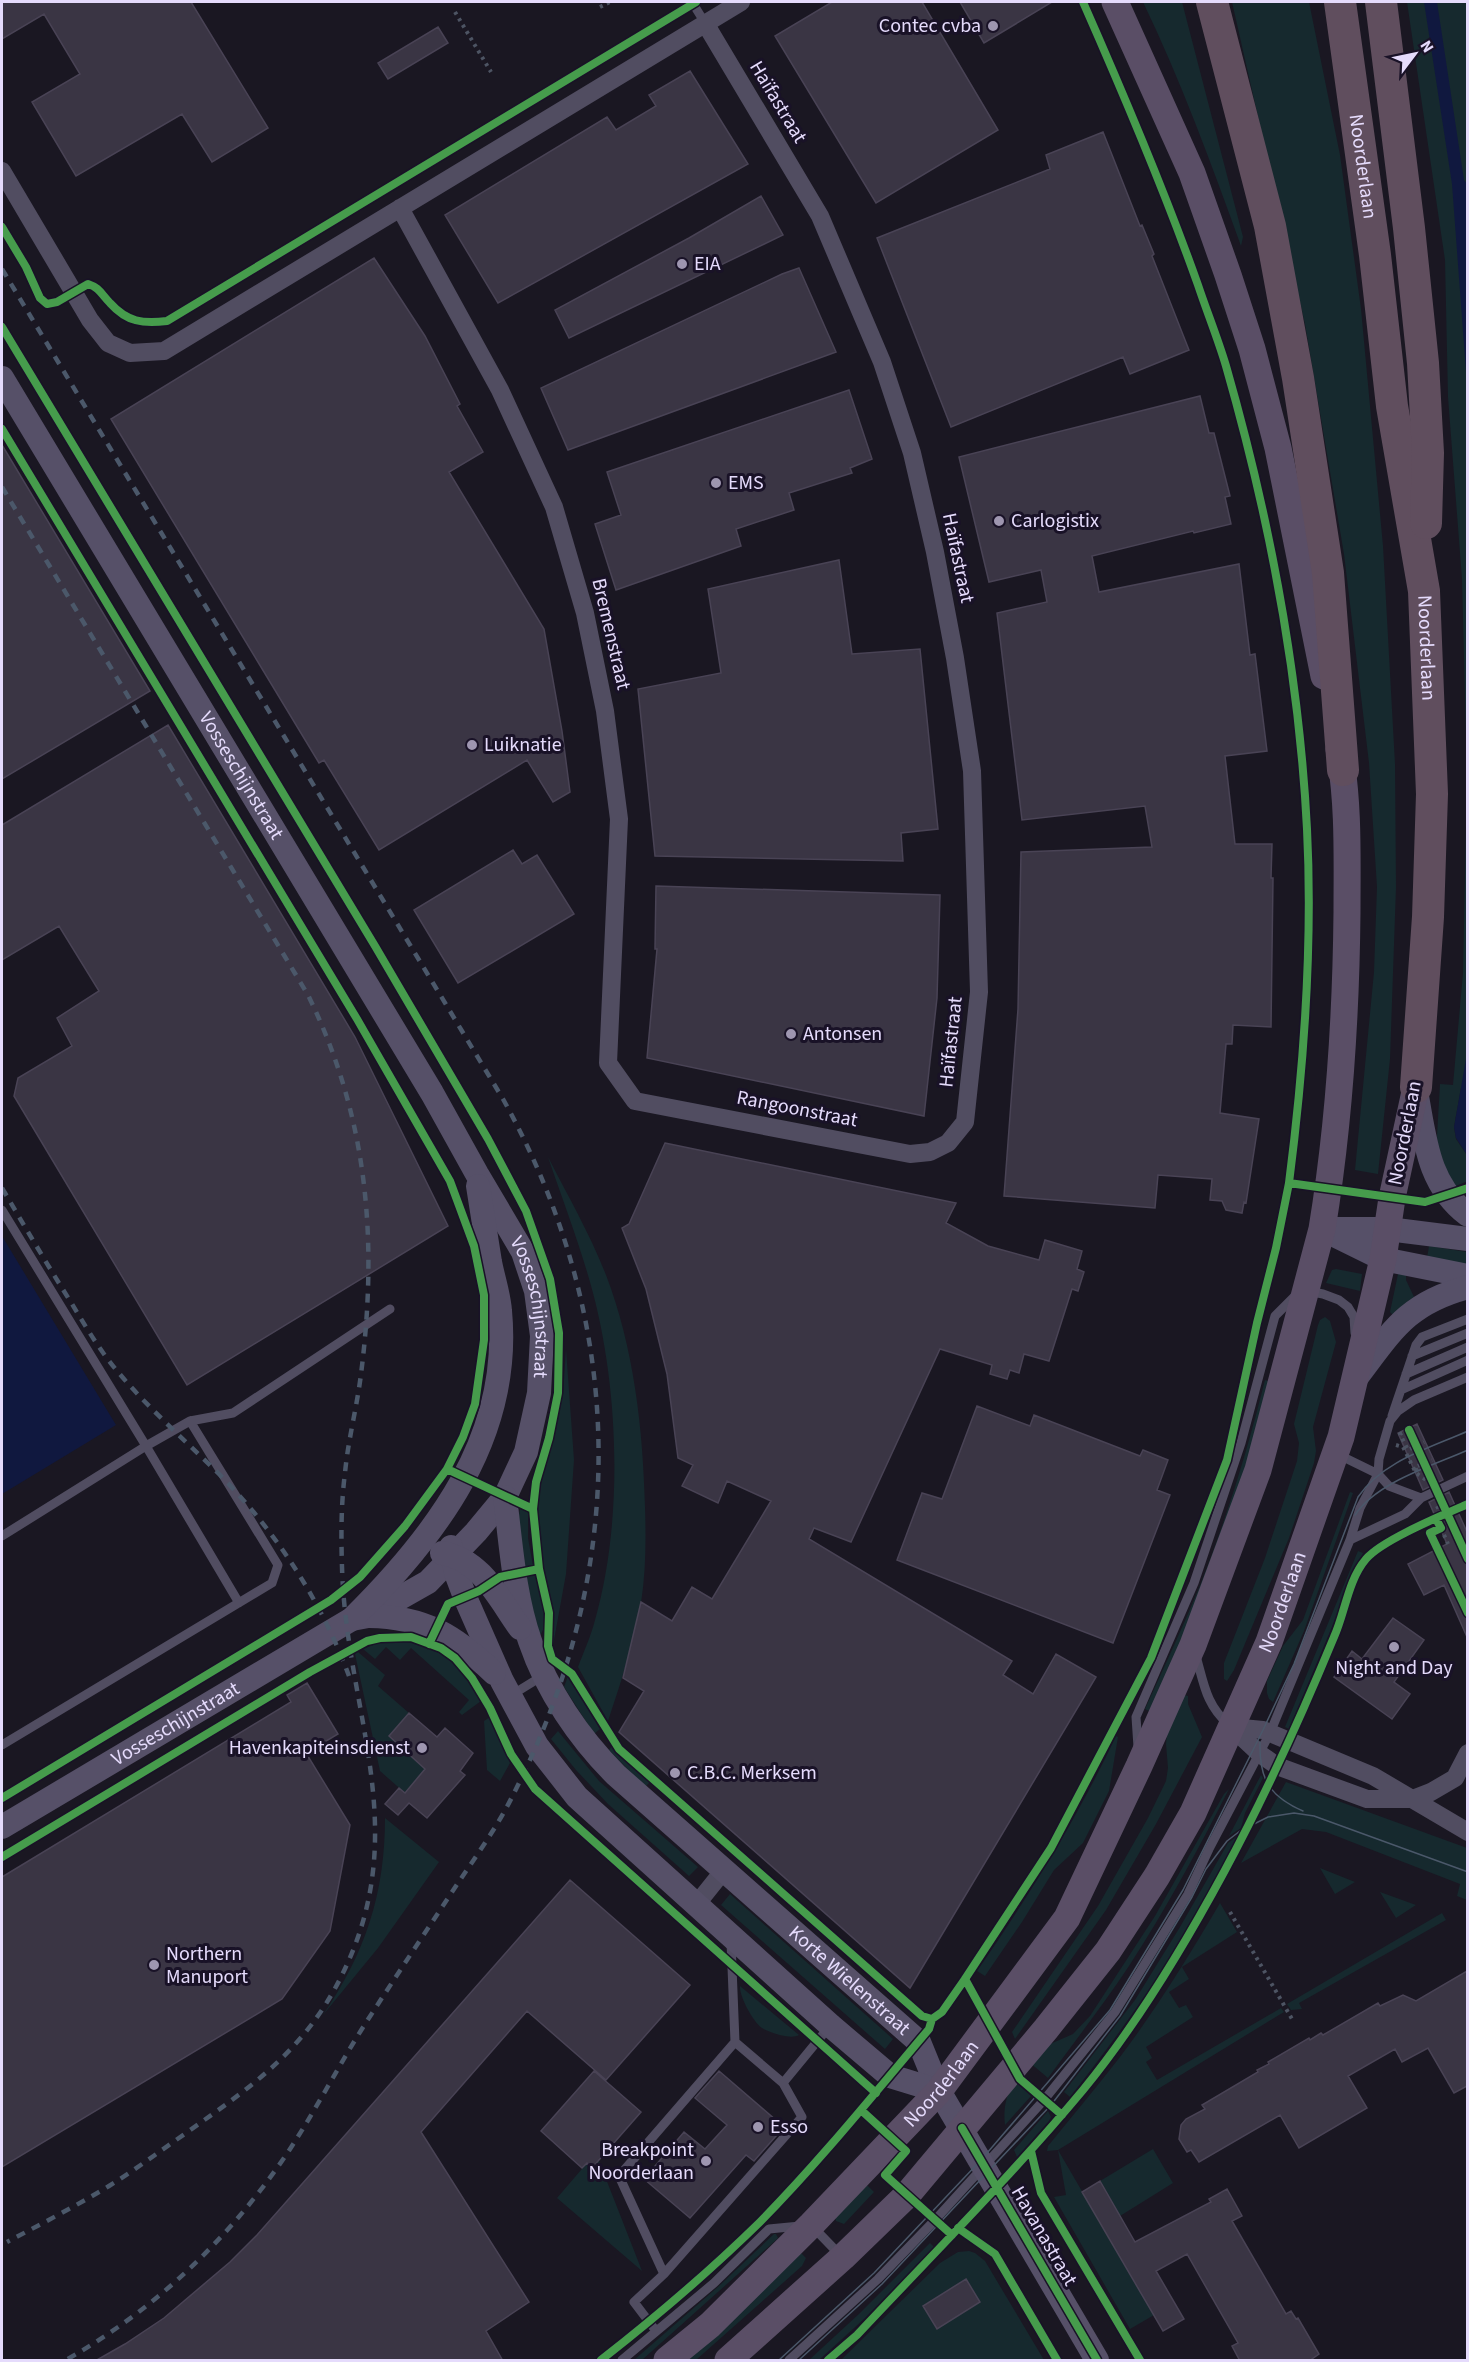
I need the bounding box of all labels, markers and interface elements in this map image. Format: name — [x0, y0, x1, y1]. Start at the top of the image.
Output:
place label: Contec cvba — [879, 12, 981, 40]
marker: Contec cvba — [986, 19, 1000, 33]
north arrow — [1385, 24, 1445, 84]
text: N — [1415, 36, 1439, 57]
street label: Haïfastraat — [742, 56, 814, 149]
street label: Noorderlaan — [1342, 112, 1384, 221]
place label: EIA — [694, 250, 721, 278]
marker: EIA — [675, 257, 689, 271]
place label: EMS — [728, 469, 764, 497]
marker: EMS — [709, 476, 723, 490]
place label: Carlogistix — [1011, 507, 1099, 535]
street label: Haïfastraat — [935, 510, 981, 606]
marker: Carlogistix — [992, 514, 1006, 528]
street label: Bremenstraat — [585, 575, 637, 693]
street label: Noorderlaan — [1410, 595, 1442, 701]
street label: Vosseschijnstraat — [192, 706, 291, 845]
place label: Luiknatie — [484, 731, 562, 759]
marker: Luiknatie — [465, 738, 479, 752]
street label: Haïfastraat — [932, 995, 970, 1089]
place label: Antonsen — [803, 1020, 882, 1048]
marker: Antonsen — [784, 1027, 798, 1041]
street label: Noorderlaan — [1381, 1079, 1429, 1187]
street label: Rangoonstraat — [734, 1084, 860, 1134]
street label: Vosseschijnstraat — [503, 1231, 556, 1379]
street label: Noorderlaan — [1252, 1548, 1314, 1657]
marker: Night and Day — [1387, 1640, 1401, 1654]
place label: Night and Day — [1335, 1654, 1453, 1682]
street label: Vosseschijnstraat — [106, 1675, 245, 1773]
place label: Havenkapiteinsdienst — [229, 1734, 410, 1762]
marker: Havenkapiteinsdienst — [415, 1741, 429, 1755]
place label: C.B.C. Merksem — [687, 1759, 817, 1787]
marker: C.B.C. Merksem — [668, 1766, 682, 1780]
street label: Korte Wielenstraat — [782, 1919, 917, 2042]
place label: Northern Manuport — [166, 1940, 248, 1991]
marker: Northern Manuport — [147, 1958, 161, 1972]
street label: Noorderlaan — [897, 2034, 986, 2134]
place label: Esso — [770, 2113, 808, 2141]
marker: Esso — [751, 2120, 765, 2134]
place label: Breakpoint Noorderlaan — [588, 2136, 694, 2187]
marker: Breakpoint Noorderlaan — [699, 2154, 713, 2168]
street label: Havanastraat — [1004, 2181, 1084, 2291]

